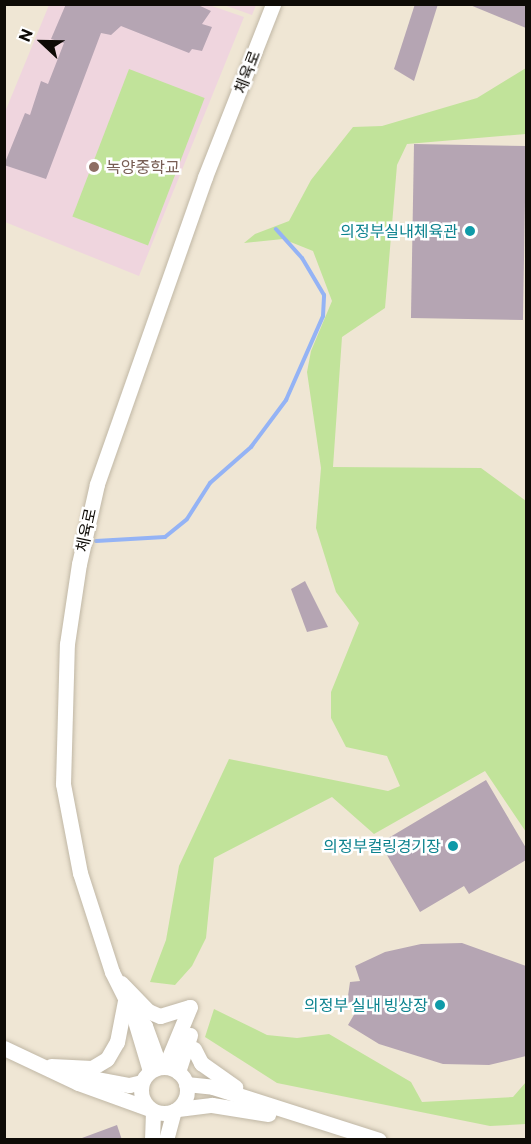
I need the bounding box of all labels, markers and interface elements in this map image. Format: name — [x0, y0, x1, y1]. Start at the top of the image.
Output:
north arrow — [12, 12, 72, 72]
text: N — [14, 26, 36, 44]
street label: 체육로 — [230, 48, 264, 96]
place label: 녹양중학교 — [106, 157, 180, 177]
marker: 녹양중학교 — [87, 160, 101, 174]
place label: 의정부실내체육관 — [340, 221, 458, 241]
marker: 의정부실내체육관 — [463, 224, 477, 238]
street label: 체육로 — [72, 506, 100, 554]
place label: 의정부컬링경기장 — [323, 836, 441, 856]
marker: 의정부컬링경기장 — [446, 839, 460, 853]
place label: 의정부 실내 빙상장 — [304, 995, 428, 1015]
marker: 의정부 실내 빙상장 — [433, 998, 447, 1012]

